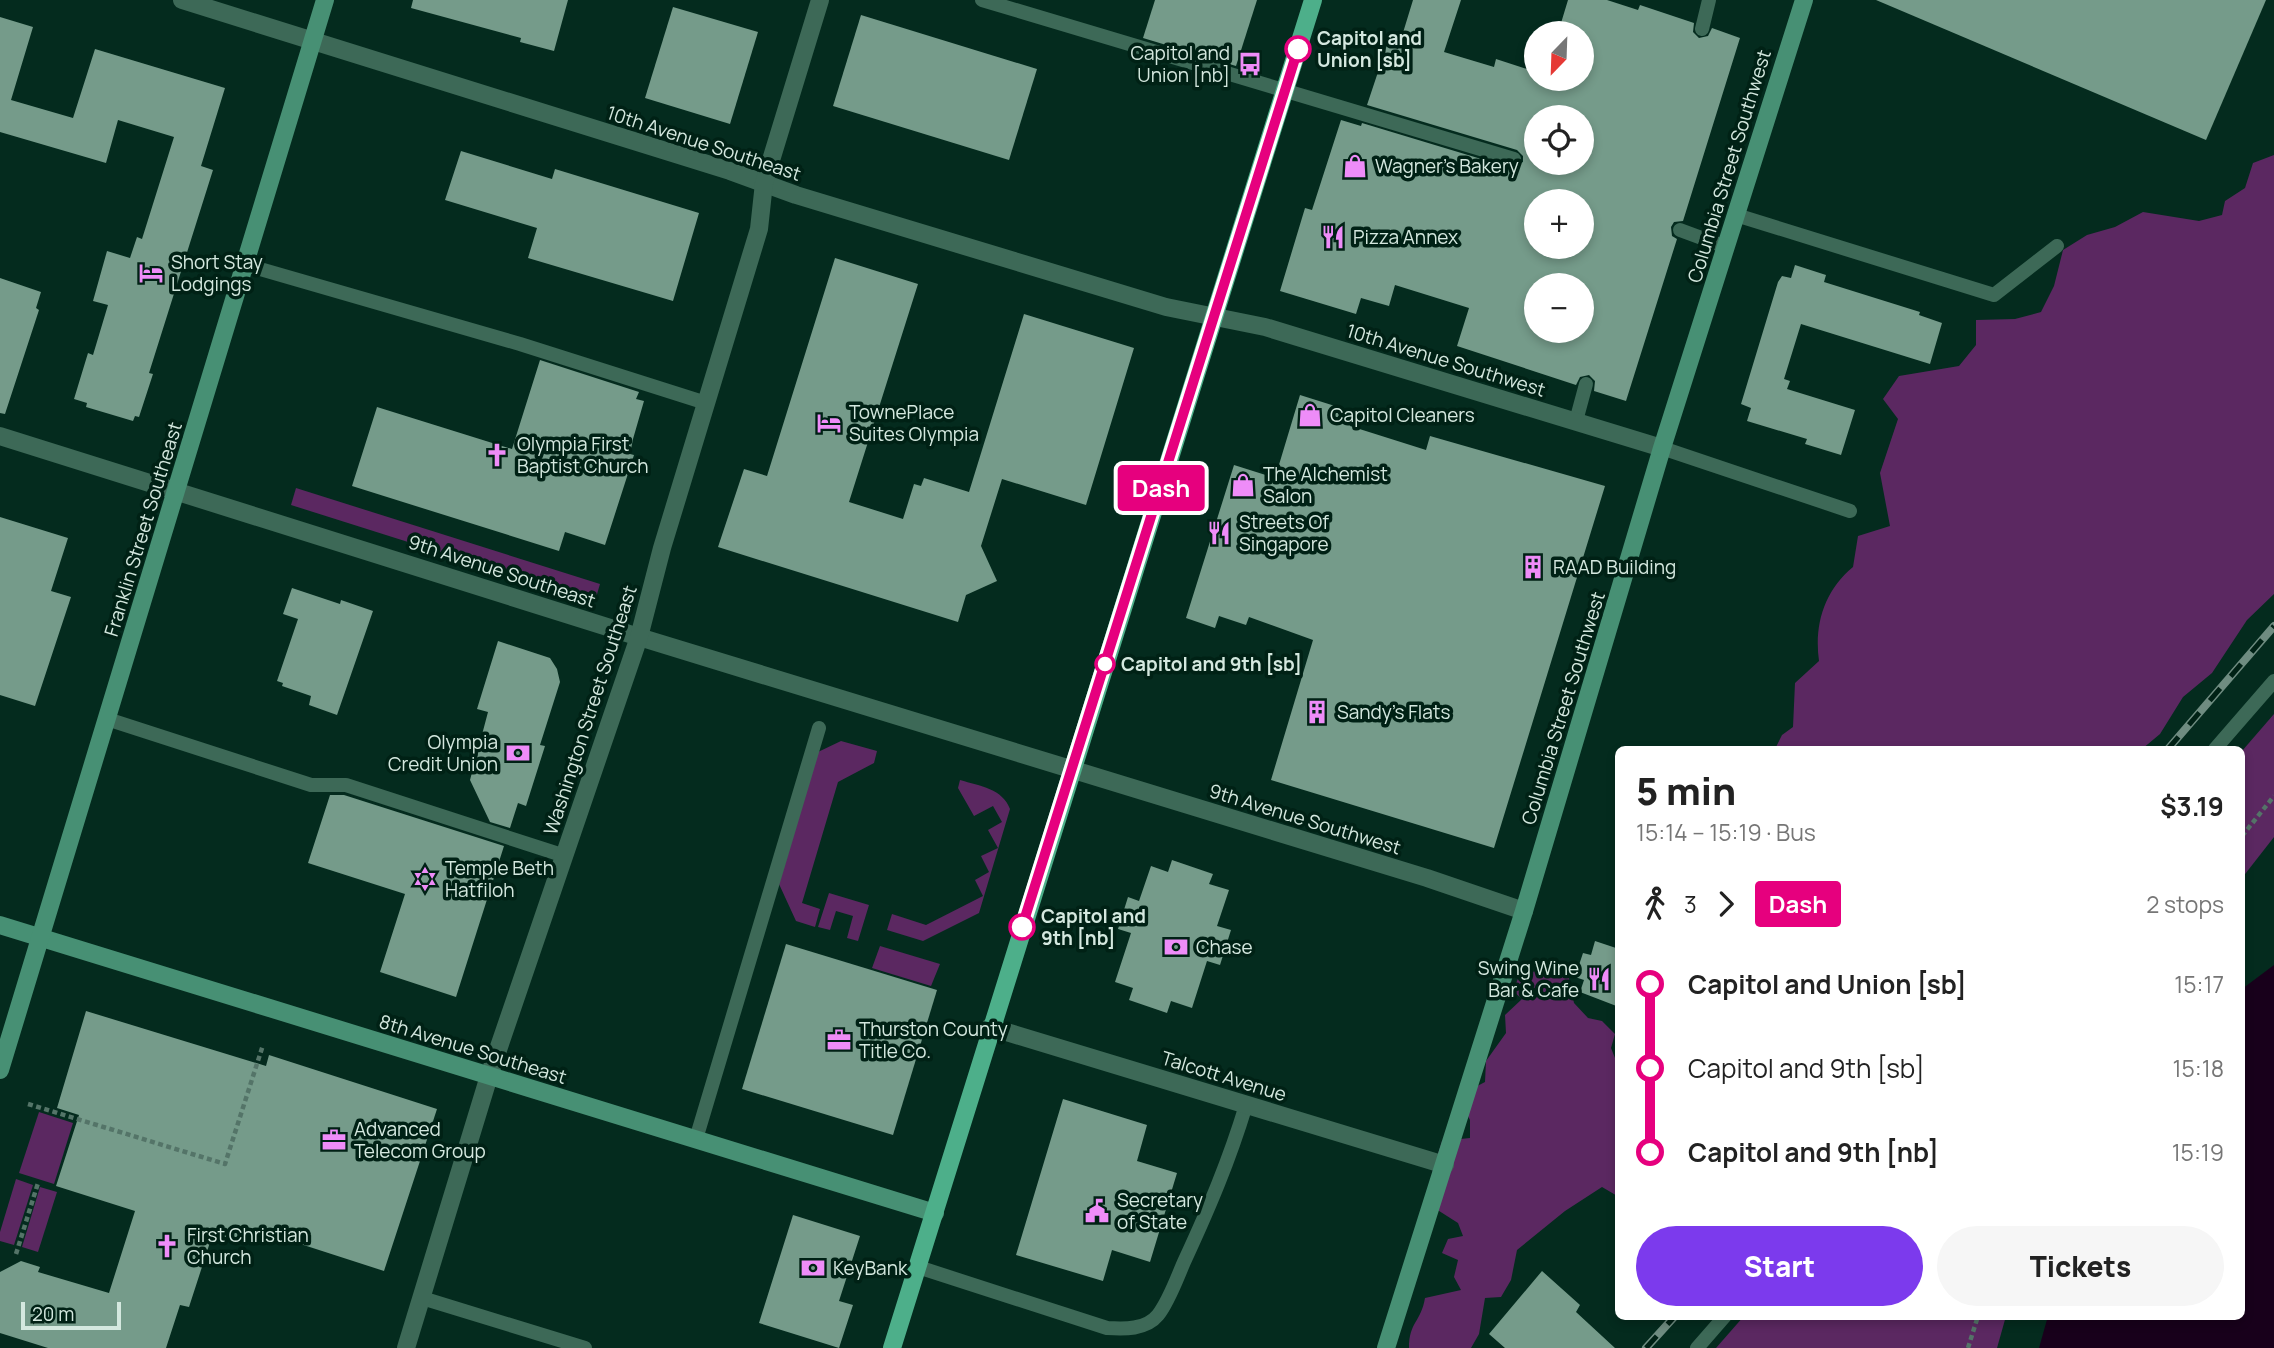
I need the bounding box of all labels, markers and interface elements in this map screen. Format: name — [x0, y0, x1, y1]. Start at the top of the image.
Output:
north arrow — [1524, 21, 1594, 91]
map controls — [1524, 21, 1594, 343]
place label: Capitol and Union [sb] — [1317, 25, 1422, 73]
marker: Capitol and Union [sb] — [1285, 36, 1311, 62]
place label: Capitol and Union [nb] — [1130, 40, 1230, 88]
street label: Columbia Street Southwest — [1681, 46, 1777, 286]
bus stop icon: Capitol and Union [nb] — [1236, 50, 1264, 78]
street label: 10th Avenue Southeast — [604, 99, 804, 187]
button: locate — [1524, 105, 1594, 175]
shop icon: Wagner's Bakery — [1341, 152, 1369, 180]
place label: Wagner's Bakery — [1375, 153, 1519, 179]
button: + — [1524, 189, 1594, 259]
restaurant icon: Pizza Annex — [1319, 223, 1347, 251]
place label: Pizza Annex — [1353, 224, 1458, 250]
place label: Short Stay Lodgings — [171, 249, 263, 297]
hotel icon: Short Stay Lodgings — [137, 259, 165, 287]
button: − — [1524, 273, 1594, 343]
street label: 10th Avenue Southwest — [1343, 317, 1549, 403]
place label: TownePlace Suites Olympia — [849, 399, 979, 447]
shop icon: Capitol Cleaners — [1296, 401, 1324, 429]
place label: Capitol Cleaners — [1330, 402, 1475, 428]
hotel icon: TownePlace Suites Olympia — [815, 409, 843, 437]
street label: Franklin Street Southeast — [98, 419, 188, 639]
place label: Olympia First Baptist Church — [517, 431, 649, 479]
church icon: Olympia First Baptist Church — [483, 441, 511, 469]
place label: The Alchemist Salon — [1263, 461, 1388, 509]
line badge: Dash — [1112, 465, 1210, 511]
text: Dash — [1132, 471, 1190, 504]
shop icon: The Alchemist Salon — [1229, 471, 1257, 499]
place label: Streets Of Singapore — [1239, 509, 1329, 557]
restaurant icon: Streets Of Singapore — [1205, 519, 1233, 547]
street label: 9th Avenue Southeast — [405, 528, 599, 614]
building icon: RAAD Building — [1519, 553, 1547, 581]
place label: RAAD Building — [1553, 554, 1676, 580]
street label: Washington Street Southeast — [537, 582, 643, 838]
street label: Columbia Street Southwest — [1515, 588, 1611, 828]
place label: Capitol and 9th [sb] — [1121, 651, 1302, 677]
marker: Capitol and 9th [sb] — [1095, 654, 1115, 674]
building icon: Sandy's Flats — [1303, 698, 1331, 726]
place label: Sandy's Flats — [1337, 699, 1450, 725]
place label: Olympia Credit Union — [388, 729, 498, 777]
bank icon: Olympia Credit Union — [504, 739, 532, 767]
text: 5 min — [1636, 764, 1736, 816]
street label: 9th Avenue Southwest — [1206, 777, 1404, 861]
text: $3.19 — [2160, 788, 2224, 824]
text: 15:14 – 15:19 · Bus — [1636, 816, 1816, 848]
place label: Temple Beth Hatfiloh — [445, 855, 554, 903]
synagogue icon: Temple Beth Hatfiloh — [411, 865, 439, 893]
icon: walk — [1636, 885, 1674, 923]
icon: forward — [1707, 885, 1745, 923]
text: Dash — [1769, 887, 1827, 920]
text: 3 — [1684, 888, 1697, 920]
text: 2 stops — [2146, 888, 2224, 920]
place label: Capitol and 9th [nb] — [1041, 903, 1146, 951]
marker: Capitol and 9th [nb] — [1009, 914, 1035, 940]
bank icon: Chase — [1162, 933, 1190, 961]
place label: Chase — [1196, 934, 1253, 960]
place label: Swing Wine Bar & Cafe — [1478, 955, 1579, 1003]
restaurant icon: Swing Wine Bar & Cafe — [1585, 965, 1613, 993]
text: Capitol and Union [sb] — [1688, 966, 1967, 1002]
text: 15:17 — [2174, 968, 2224, 1000]
street label: 8th Avenue Southeast — [376, 1008, 570, 1090]
place label: Thurston County Title Co. — [859, 1016, 1008, 1064]
office icon: Thurston County Title Co. — [825, 1026, 853, 1054]
street label: Talcott Avenue — [1158, 1045, 1290, 1107]
text: Capitol and 9th [sb] — [1688, 1050, 1925, 1086]
text: 15:18 — [2173, 1052, 2224, 1084]
place label: Advanced Telecom Group — [354, 1116, 486, 1164]
office icon: Advanced Telecom Group — [320, 1126, 348, 1154]
text: Capitol and 9th [nb] — [1688, 1134, 1939, 1170]
text: 15:19 — [2172, 1136, 2224, 1168]
place label: Secretary of State — [1117, 1187, 1203, 1235]
public building icon: Secretary of State — [1083, 1197, 1111, 1225]
place label: First Christian Church — [187, 1222, 309, 1270]
button: Start — [1636, 1226, 1923, 1306]
button: Tickets — [1937, 1226, 2224, 1306]
church icon: First Christian Church — [153, 1232, 181, 1260]
bank icon: KeyBank — [799, 1254, 827, 1282]
place label: KeyBank — [833, 1255, 908, 1281]
scale bar — [21, 1299, 121, 1331]
text: 20 m — [32, 1301, 74, 1327]

